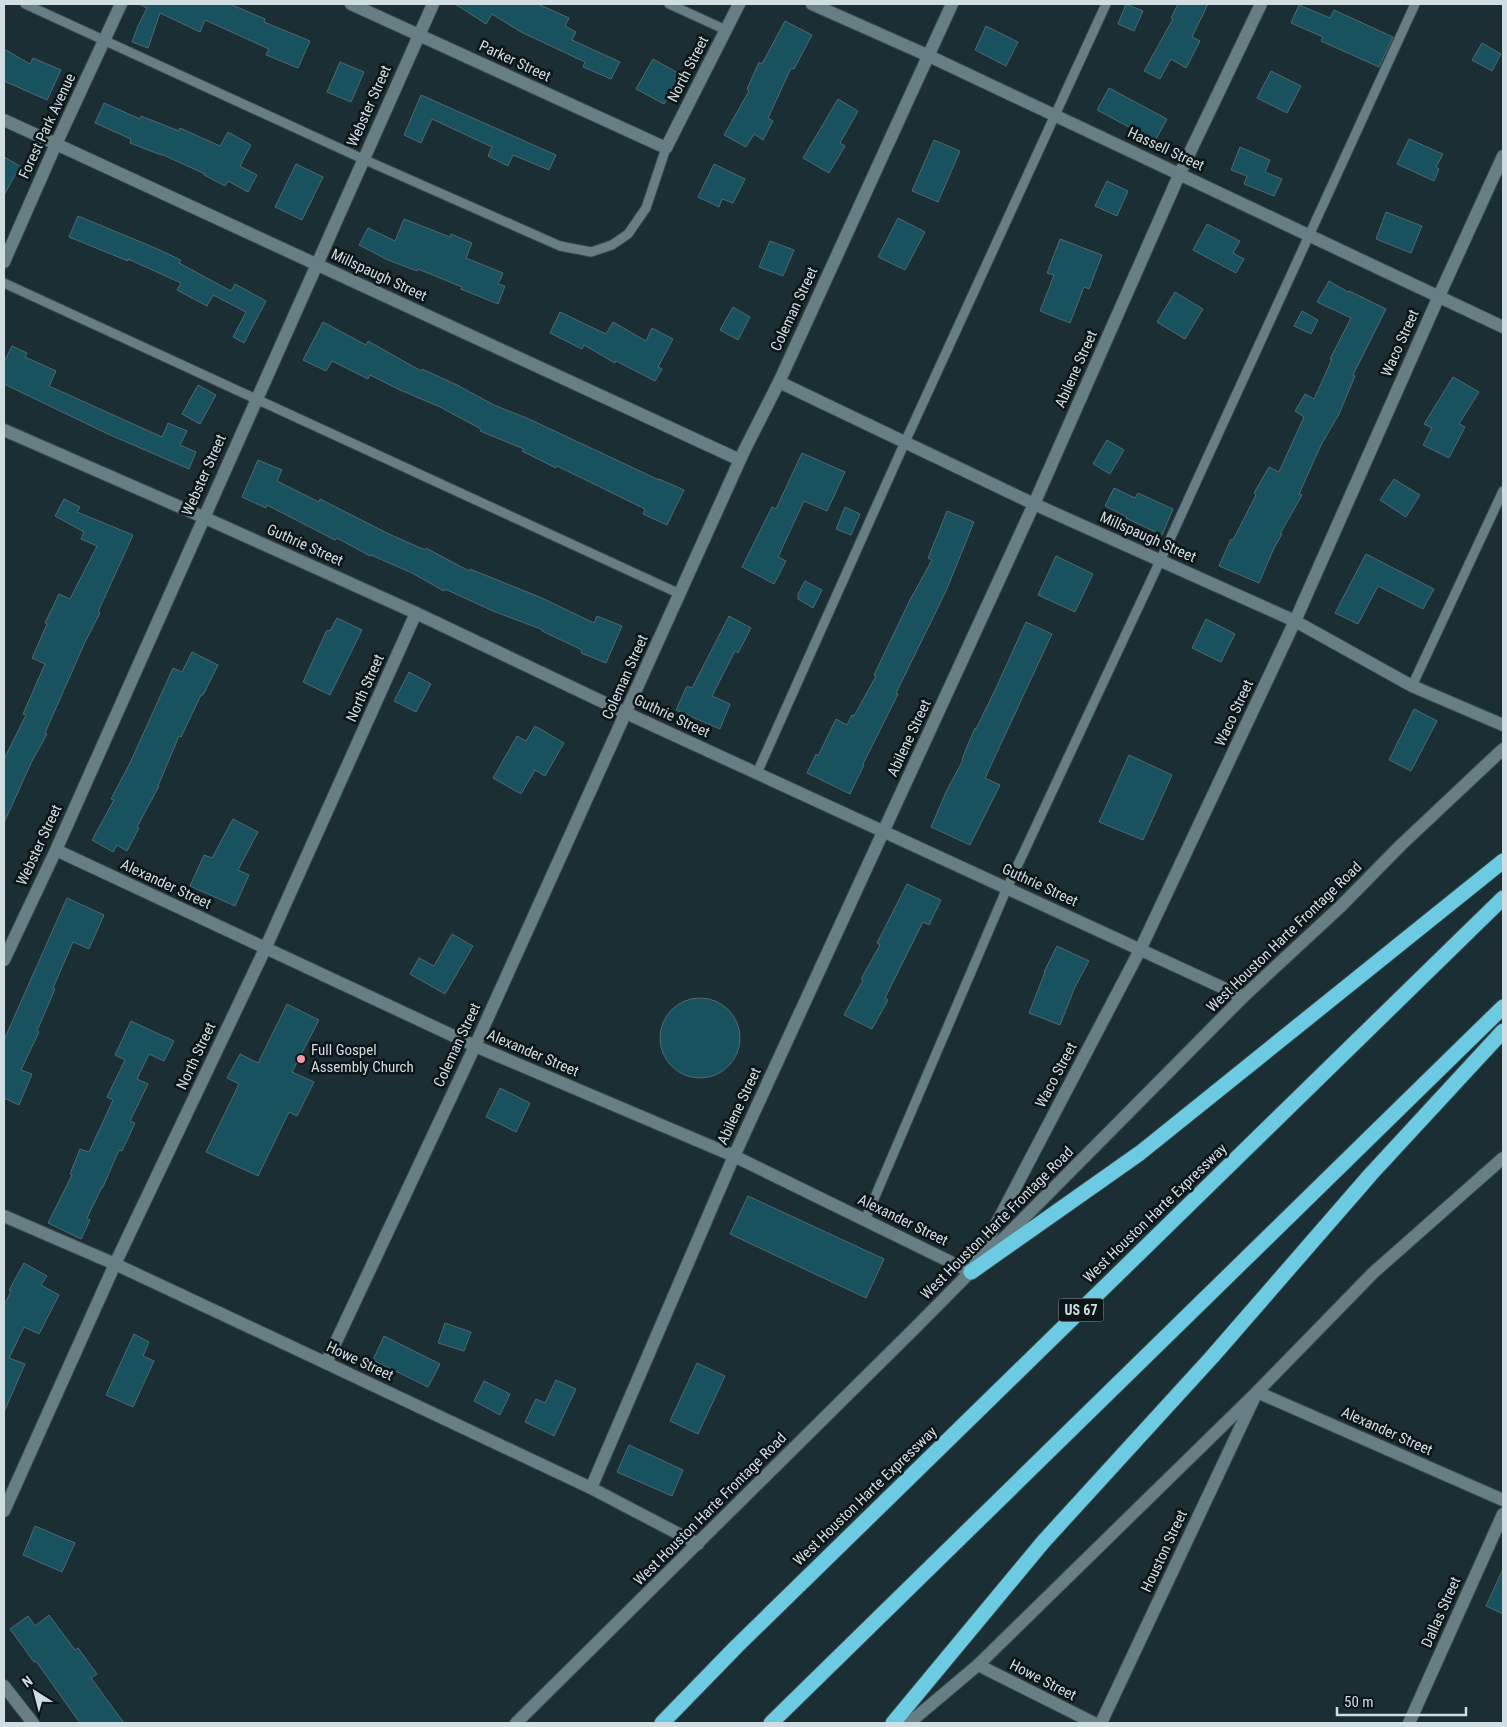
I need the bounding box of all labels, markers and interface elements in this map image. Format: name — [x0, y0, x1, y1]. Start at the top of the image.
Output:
street label: North Street — [664, 33, 712, 105]
street label: Parker Street — [476, 37, 554, 85]
street label: Webster Street — [343, 63, 395, 149]
street label: Forest Park Avenue — [15, 70, 79, 182]
street label: Hassell Street — [1125, 123, 1207, 175]
street label: Millspaugh Street — [328, 245, 430, 305]
street label: Coleman Street — [767, 264, 821, 354]
street label: Waco Street — [1377, 307, 1423, 379]
street label: Abilene Street — [1051, 327, 1101, 411]
street label: Webster Street — [178, 432, 230, 518]
street label: Millspaugh Street — [1097, 508, 1199, 566]
street label: Guthrie Street — [264, 520, 346, 570]
street label: Coleman Street — [598, 632, 652, 722]
street label: North Street — [342, 651, 388, 725]
street label: Waco Street — [1211, 677, 1257, 749]
street label: Guthrie Street — [631, 691, 713, 741]
street label: Abilene Street — [883, 697, 935, 779]
street label: Webster Street — [12, 802, 66, 888]
street label: Alexander Street — [118, 855, 214, 913]
street label: West Houston Harte Frontage Road — [1203, 858, 1365, 1016]
street label: Guthrie Street — [999, 860, 1081, 910]
street label: Coleman Street — [430, 1000, 484, 1090]
street label: North Street — [173, 1020, 219, 1092]
street label: Alexander Street — [484, 1026, 582, 1080]
street label: Waco Street — [1031, 1039, 1081, 1111]
place label: Full Gospel Assembly Church — [311, 1041, 414, 1076]
marker: Full Gospel Assembly Church — [295, 1053, 307, 1065]
street label: Abilene Street — [713, 1065, 765, 1147]
street label: West Houston Harte Expressway — [1080, 1140, 1230, 1286]
street label: West Houston Harte Frontage Road — [917, 1143, 1077, 1303]
street label: Alexander Street — [855, 1190, 951, 1250]
road number: US 67 — [1058, 1298, 1104, 1322]
street label: Howe Street — [323, 1338, 397, 1384]
street label: Alexander Street — [1339, 1403, 1435, 1459]
street label: West Houston Harte Expressway — [790, 1423, 940, 1569]
street label: West Houston Harte Frontage Road — [630, 1429, 790, 1589]
street label: Houston Street — [1137, 1507, 1191, 1595]
street label: Dallas Street — [1417, 1574, 1465, 1650]
street label: Howe Street — [1007, 1656, 1079, 1704]
north arrow — [10, 1667, 60, 1717]
text: N — [19, 1672, 36, 1690]
scale bar — [1337, 1684, 1466, 1716]
text: 50 m — [1344, 1693, 1374, 1711]

